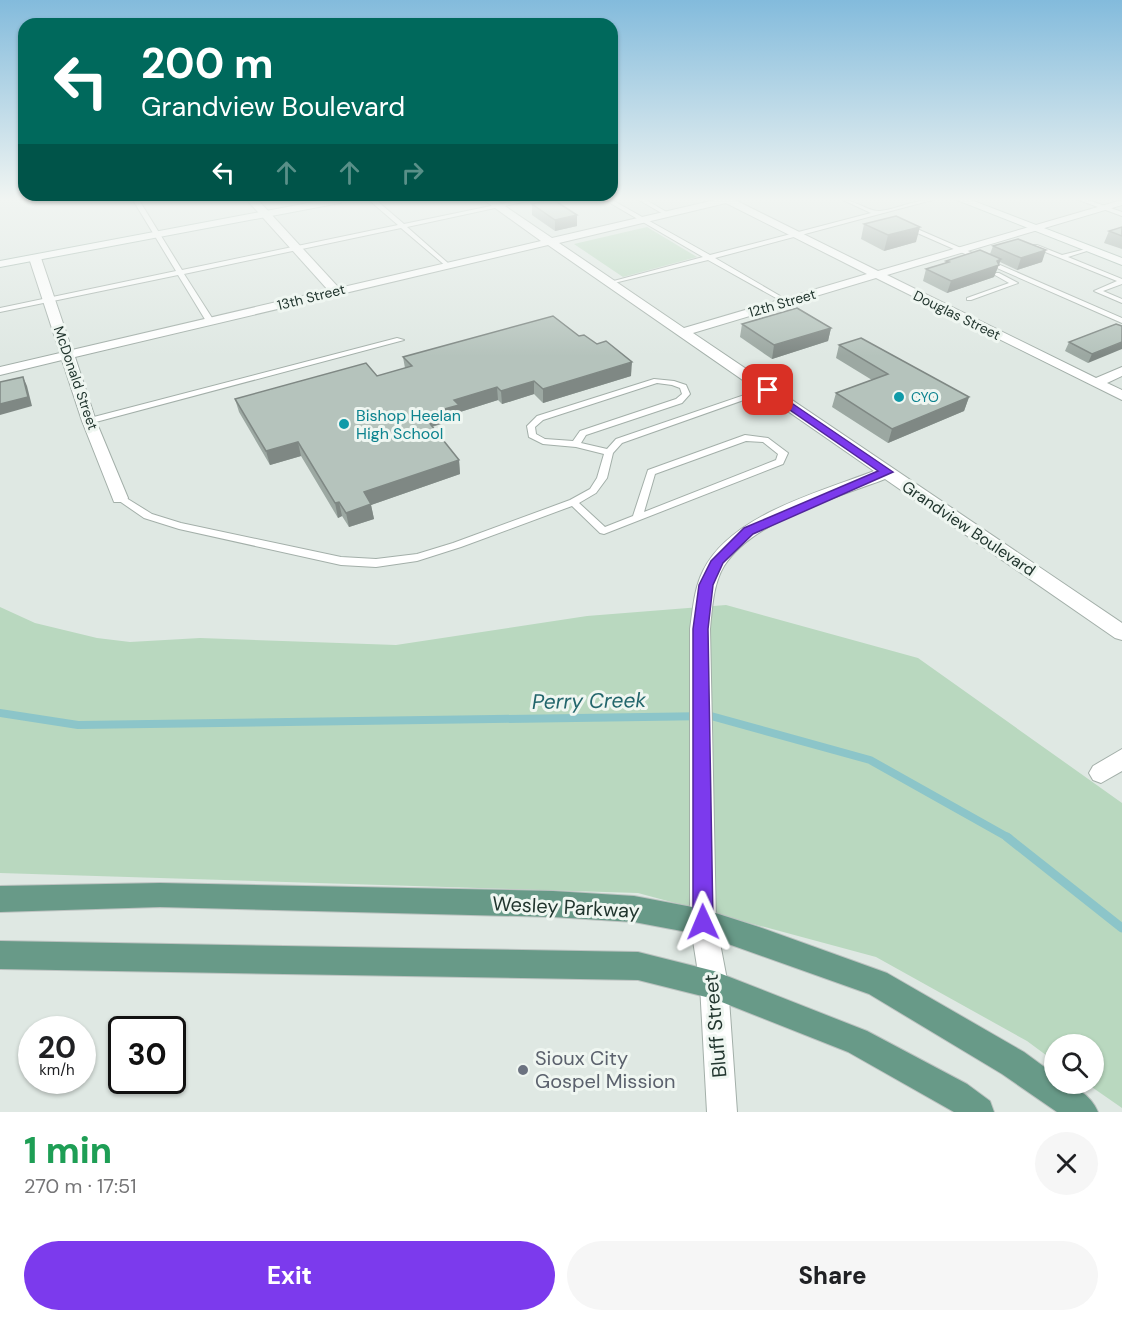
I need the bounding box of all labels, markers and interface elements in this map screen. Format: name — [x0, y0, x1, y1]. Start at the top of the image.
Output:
text: 200 m — [141, 36, 274, 91]
icon: left — [42, 42, 120, 120]
text: Grandview Boulevard — [141, 89, 405, 124]
icon: left — [207, 156, 240, 189]
icon: ahead — [270, 156, 303, 189]
icon: ahead — [333, 156, 366, 189]
icon: right — [396, 156, 429, 189]
street label: 13th Street — [275, 280, 347, 314]
street label: 12th Street — [746, 285, 818, 321]
street label: Douglas Street — [910, 286, 1004, 344]
street label: McDonald Street — [50, 324, 102, 432]
pin — [742, 364, 793, 415]
icon: arrive — [751, 373, 784, 406]
place label: CYO — [911, 388, 939, 406]
marker: CYO — [892, 390, 906, 404]
place label: Bishop Heelan High School — [356, 405, 461, 444]
marker: Bishop Heelan High School — [337, 417, 351, 431]
street label: Grandview Boulevard — [898, 476, 1039, 581]
water label: Perry Creek — [532, 686, 647, 716]
street label: Wesley Parkway — [492, 890, 640, 924]
position arrow — [671, 890, 735, 954]
street label: Bluff Street — [698, 973, 732, 1079]
speed limit sign: 30 — [108, 1016, 186, 1094]
text: 20 — [38, 1028, 76, 1067]
map controls — [1044, 1034, 1104, 1094]
button: search — [1044, 1034, 1104, 1094]
place label: Sioux City Gospel Mission — [535, 1045, 676, 1094]
text: km/h — [39, 1060, 75, 1080]
marker: Sioux City Gospel Mission — [516, 1063, 530, 1077]
text: 1 min — [24, 1127, 112, 1174]
button: close — [1035, 1132, 1098, 1195]
text: 270 m · 17:51 — [24, 1173, 136, 1199]
button: Exit — [24, 1241, 555, 1310]
button: Share — [567, 1241, 1098, 1310]

